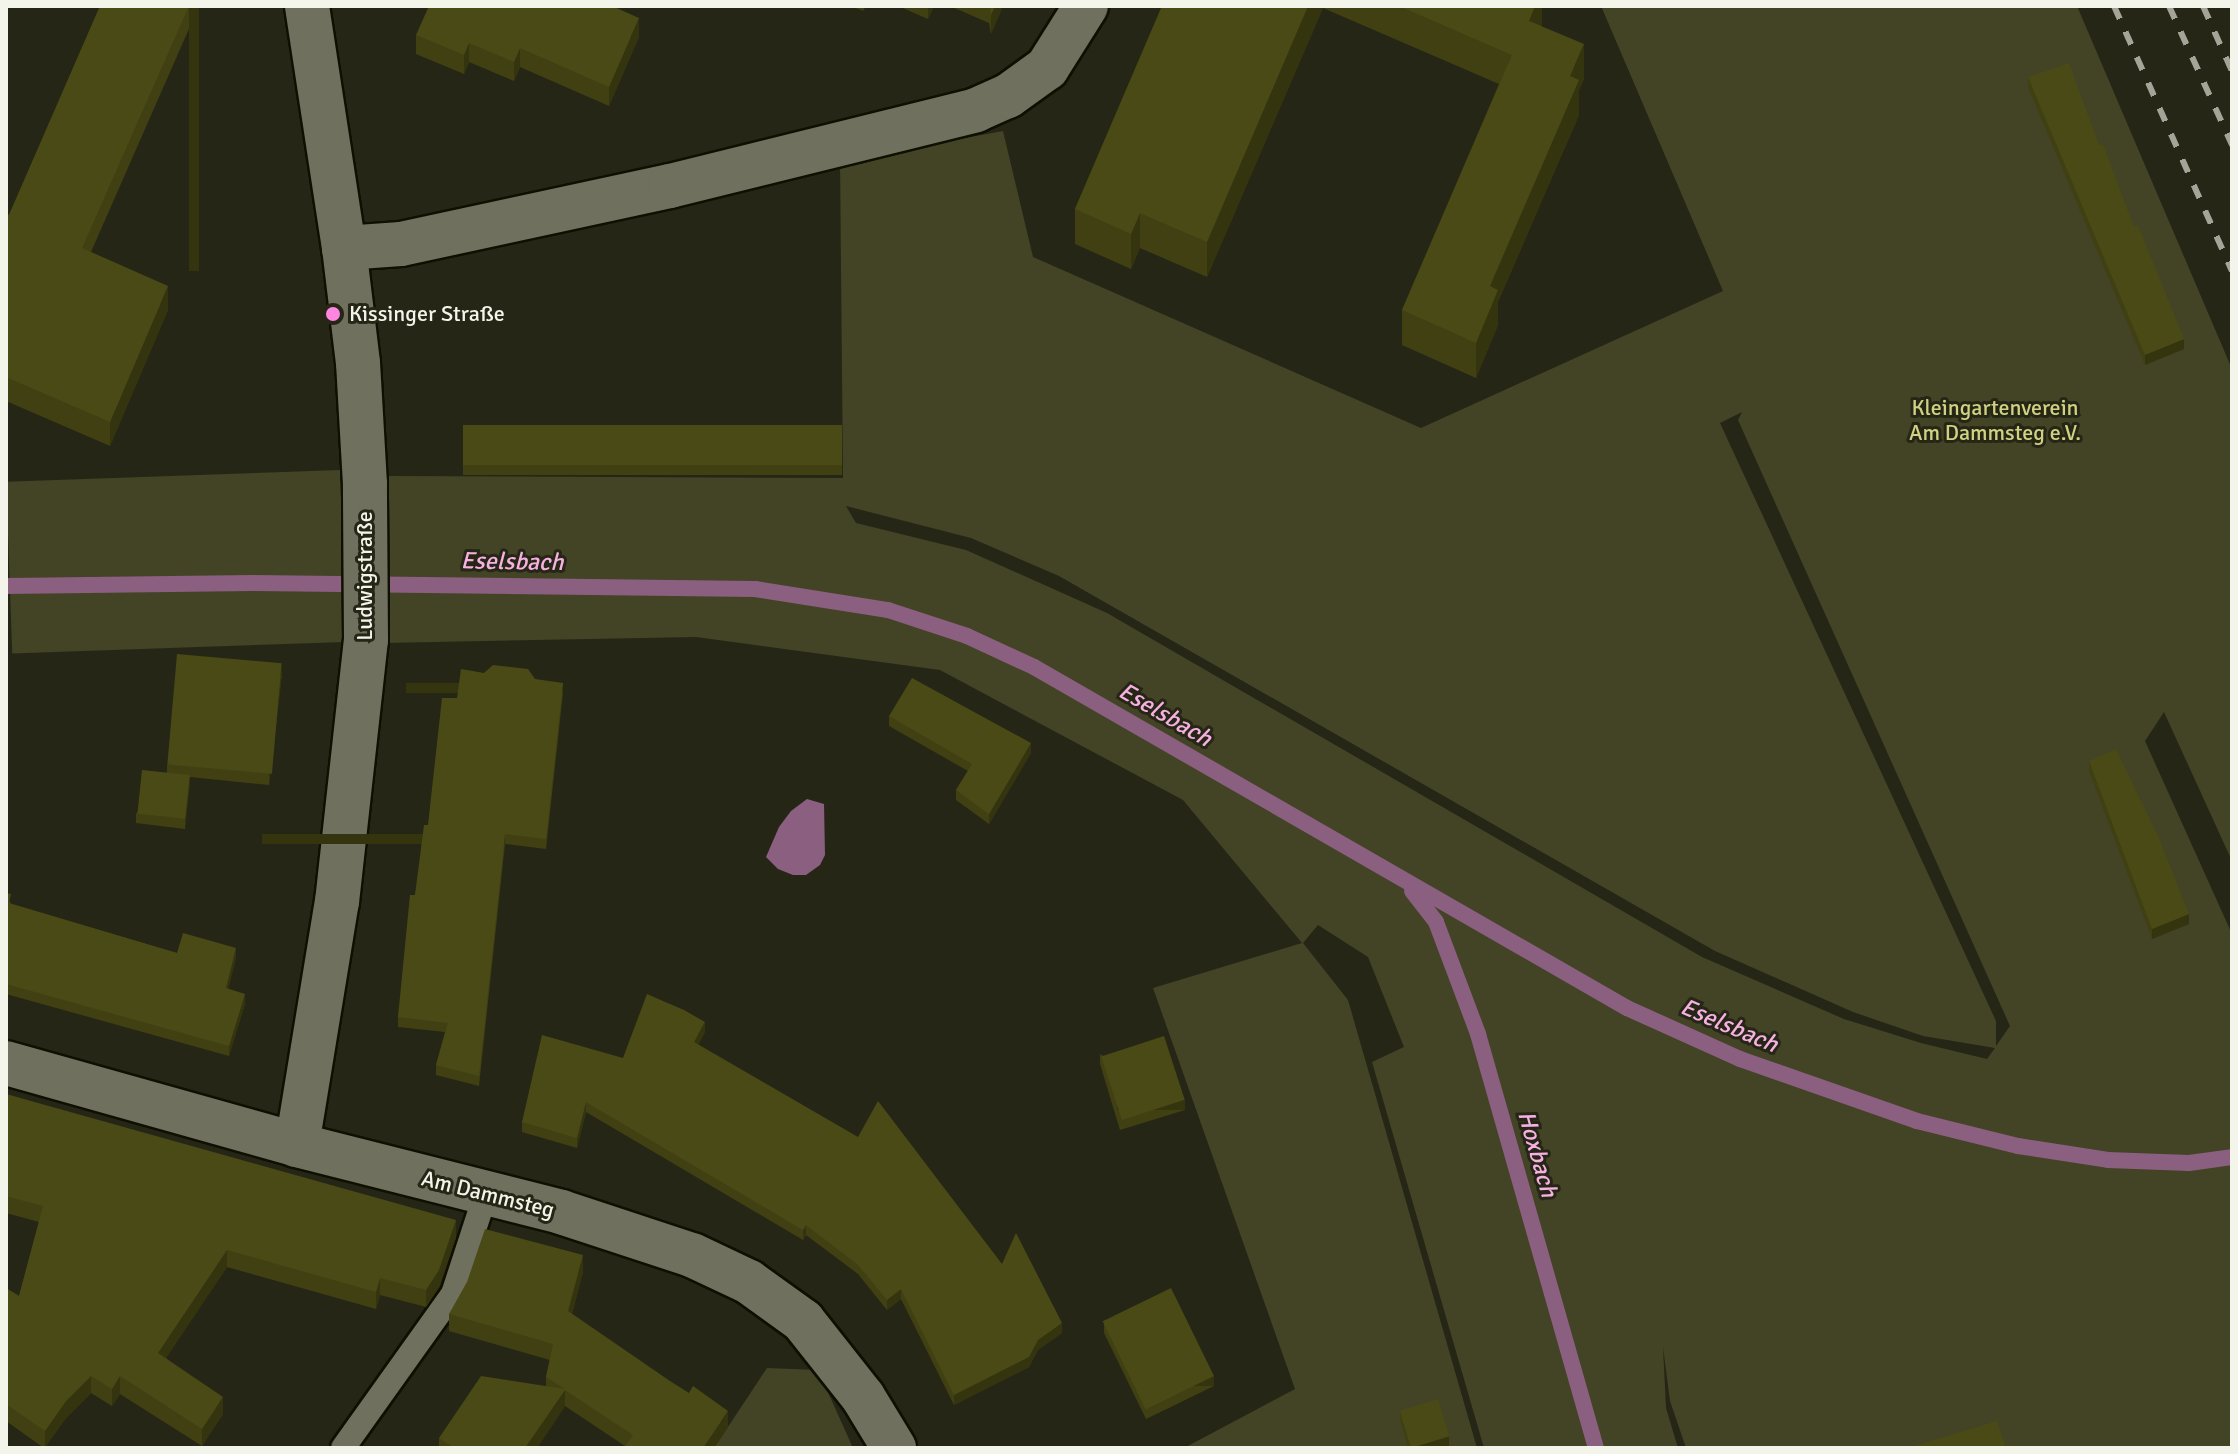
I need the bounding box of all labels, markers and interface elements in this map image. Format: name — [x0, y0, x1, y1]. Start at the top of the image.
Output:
place label: Kissinger Straße — [349, 301, 505, 327]
marker: Kissinger Straße — [324, 305, 342, 323]
park label: Kleingartenverein Am Dammsteg e.V. — [1909, 394, 2081, 446]
street label: Ludwigstraße — [352, 511, 378, 641]
water label: Eselsbach — [460, 547, 564, 577]
water label: Eselsbach — [1113, 677, 1217, 753]
water label: Eselsbach — [1676, 993, 1782, 1059]
water label: Hoxbach — [1511, 1108, 1563, 1200]
street label: Am Dammsteg — [419, 1165, 557, 1223]

